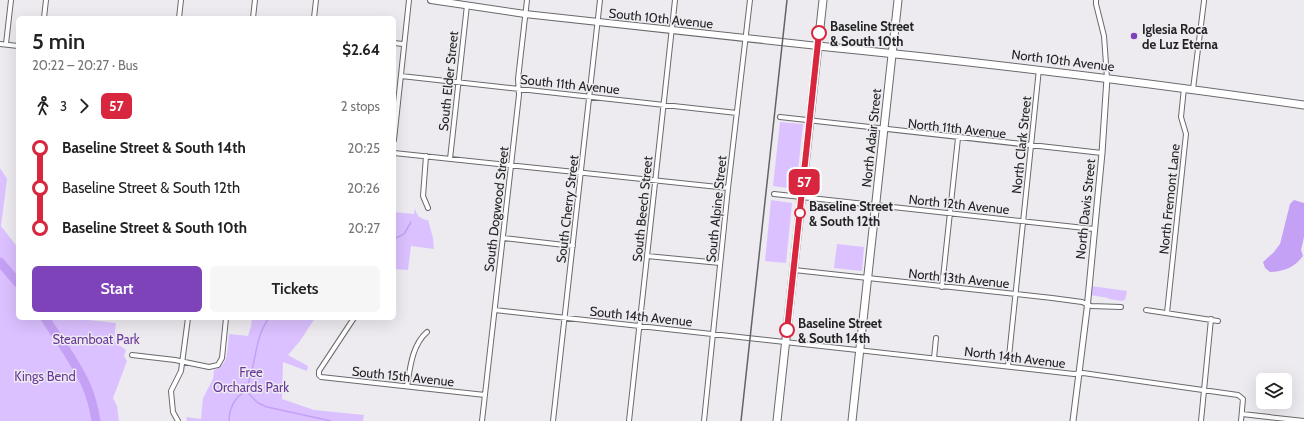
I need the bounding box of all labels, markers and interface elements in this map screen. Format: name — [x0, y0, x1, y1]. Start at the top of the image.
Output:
street label: South 10th Avenue — [608, 5, 714, 31]
place label: Baseline Street & South 10th — [830, 18, 915, 49]
place label: Iglesia Roca de Luz Eterna — [1142, 21, 1219, 52]
marker: Baseline Street & South 10th — [811, 25, 827, 41]
text: 5 min — [32, 28, 85, 55]
street label: South Elder Street — [435, 30, 461, 132]
marker: Iglesia Roca de Luz Eterna — [1129, 31, 1139, 41]
text: $2.64 — [342, 41, 380, 59]
street label: North 10th Avenue — [1011, 46, 1116, 74]
text: 20:22 – 20:27 · Bus — [32, 57, 138, 73]
street label: South 11th Avenue — [519, 71, 621, 97]
street label: North Adair Street — [858, 87, 884, 188]
icon: walk — [32, 95, 54, 117]
icon: forward — [73, 95, 95, 117]
street label: North Clark Street — [1008, 95, 1034, 195]
text: 57 — [109, 97, 124, 115]
text: 3 — [60, 98, 67, 114]
text: 2 stops — [341, 98, 380, 114]
street label: North 11th Avenue — [907, 115, 1007, 141]
text: Baseline Street & South 14th — [62, 139, 246, 157]
text: 20:25 — [348, 140, 380, 156]
street label: North Fremont Lane — [1155, 143, 1183, 255]
street label: South Dogwood Street — [480, 145, 512, 273]
street label: South Cherry Street — [552, 153, 582, 264]
street label: South Alpine Street — [702, 154, 730, 263]
street label: South Beech Street — [628, 155, 656, 263]
street label: North Davis Street — [1072, 157, 1098, 260]
line badge: 57 — [786, 169, 822, 195]
text: 57 — [797, 173, 811, 191]
text: Baseline Street & South 12th — [62, 179, 240, 197]
text: 20:26 — [347, 180, 380, 196]
street label: North 12th Avenue — [908, 191, 1010, 217]
place label: Baseline Street & South 12th — [809, 198, 894, 229]
marker: Baseline Street & South 12th — [794, 207, 806, 219]
text: Baseline Street & South 10th — [62, 219, 247, 237]
text: 20:27 — [348, 220, 380, 236]
street label: North 13th Avenue — [908, 265, 1011, 291]
button: Start — [32, 266, 202, 312]
button: Tickets — [210, 266, 380, 312]
street label: South 14th Avenue — [589, 303, 694, 329]
place label: Baseline Street & South 14th — [798, 315, 883, 346]
marker: Baseline Street & South 14th — [779, 322, 795, 338]
park label: Steamboat Park — [52, 331, 140, 347]
street label: North 14th Avenue — [963, 343, 1067, 371]
street label: South 15th Avenue — [351, 363, 455, 389]
park label: Free Orchards Park — [213, 364, 289, 395]
park label: Kings Bend — [14, 368, 76, 384]
map controls — [1256, 373, 1292, 409]
button: layers — [1256, 373, 1292, 409]

